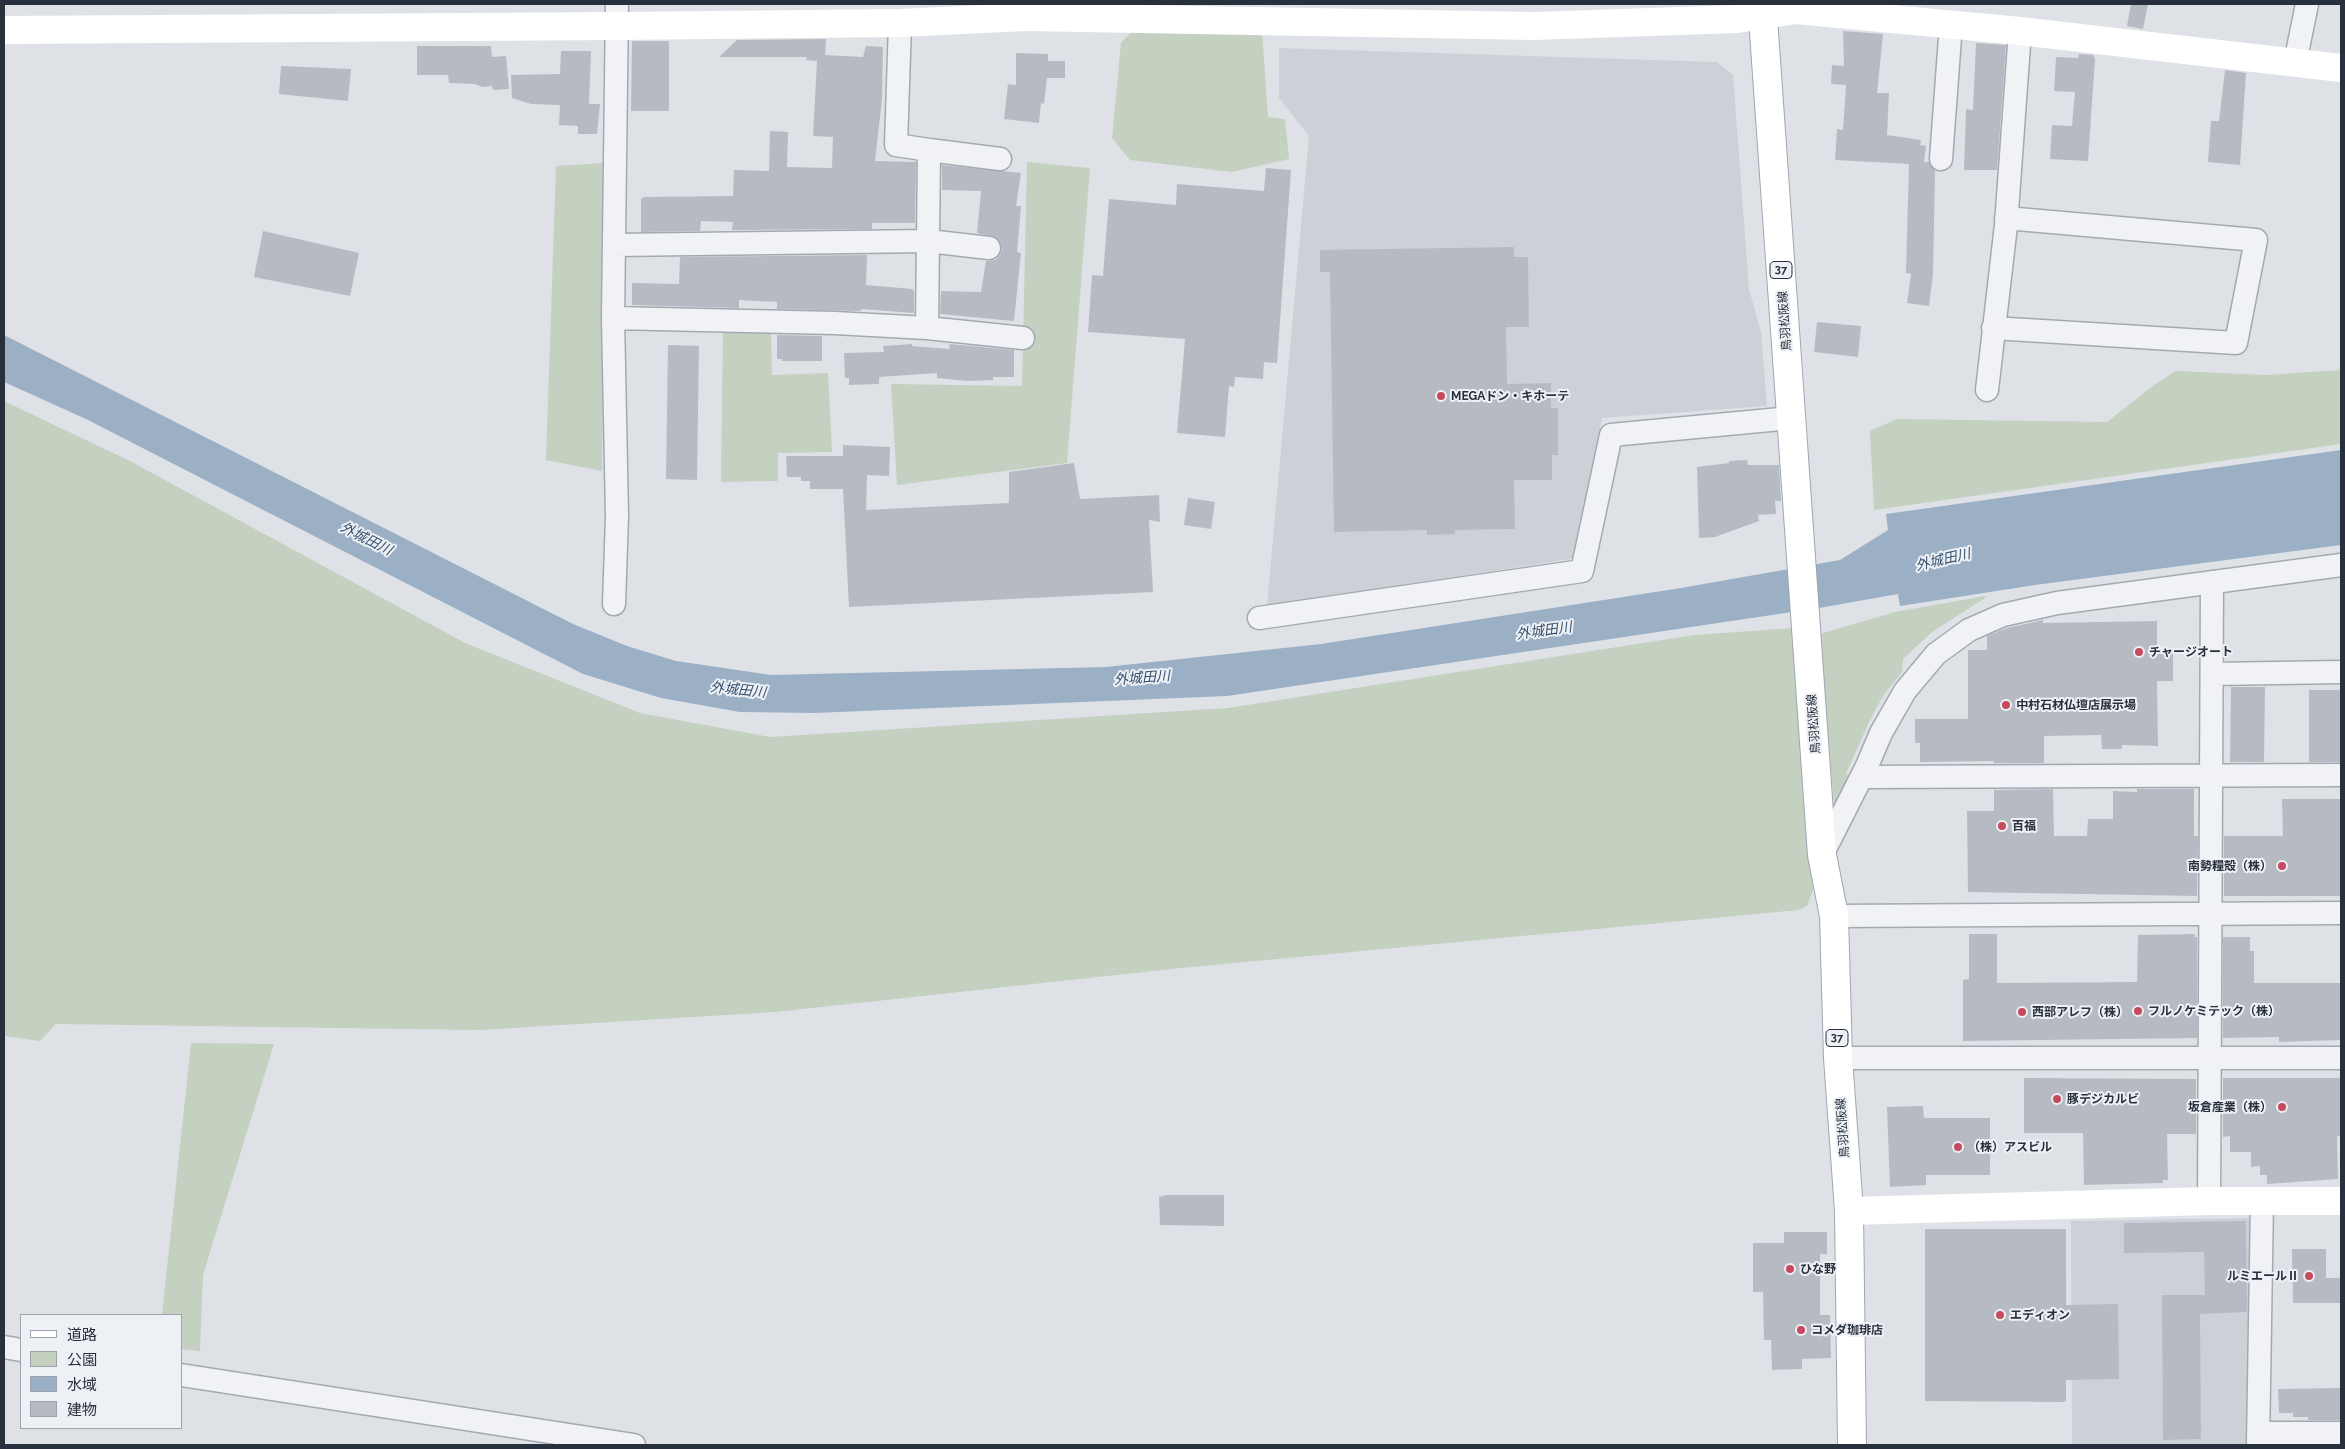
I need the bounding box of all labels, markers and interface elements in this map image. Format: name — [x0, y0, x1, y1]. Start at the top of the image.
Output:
road number: 37 — [1770, 262, 1792, 278]
street label: 鳥羽松阪線 — [1776, 291, 1794, 351]
place label: MEGAドン・キホーテ — [1451, 389, 1569, 403]
marker: MEGAドン・キホーテ — [1435, 390, 1447, 402]
water label: 外城田川 — [337, 519, 395, 559]
water label: 外城田川 — [1914, 546, 1972, 574]
water label: 外城田川 — [1515, 619, 1573, 643]
place label: チャージオート — [2149, 645, 2233, 659]
marker: チャージオート — [2133, 646, 2145, 658]
water label: 外城田川 — [1113, 668, 1171, 688]
water label: 外城田川 — [709, 679, 767, 701]
street label: 鳥羽松阪線 — [1805, 694, 1823, 754]
place label: 中村石材仏壇店展示場 — [2016, 698, 2136, 712]
marker: 中村石材仏壇店展示場 — [2000, 699, 2012, 711]
place label: 百福 — [2012, 819, 2036, 833]
marker: 百福 — [1996, 820, 2008, 832]
place label: 南勢糧殻（株） — [2188, 859, 2272, 873]
marker: 南勢糧殻（株） — [2276, 860, 2288, 872]
place label: フルノケミテック（株） — [2148, 1004, 2280, 1018]
place label: 西部アレフ（株） — [2032, 1005, 2128, 1019]
marker: フルノケミテック（株） — [2132, 1005, 2144, 1017]
marker: 西部アレフ（株） — [2016, 1006, 2028, 1018]
road number: 37 — [1826, 1030, 1848, 1046]
place label: 豚デジカルビ — [2067, 1092, 2139, 1106]
marker: 豚デジカルビ — [2051, 1093, 2063, 1105]
street label: 鳥羽松阪線 — [1834, 1098, 1852, 1158]
place label: 坂倉産業（株） — [2188, 1100, 2272, 1114]
marker: 坂倉産業（株） — [2276, 1101, 2288, 1113]
place label: （株）アスビル — [1968, 1140, 2052, 1154]
marker: （株）アスビル — [1952, 1141, 1964, 1153]
place label: ひな野 — [1800, 1262, 1836, 1276]
marker: ひな野 — [1784, 1263, 1796, 1275]
place label: ルミエールⅡ — [2227, 1269, 2299, 1283]
marker: ルミエールⅡ — [2303, 1270, 2315, 1282]
place label: エディオン — [2010, 1308, 2070, 1322]
marker: エディオン — [1994, 1309, 2006, 1321]
legend — [20, 1314, 182, 1429]
place label: コメダ珈琲店 — [1811, 1323, 1883, 1337]
marker: コメダ珈琲店 — [1795, 1324, 1807, 1336]
text: 道路 — [67, 1326, 97, 1344]
text: 公園 — [67, 1351, 97, 1369]
text: 水域 — [67, 1376, 97, 1394]
text: 建物 — [67, 1401, 97, 1419]

